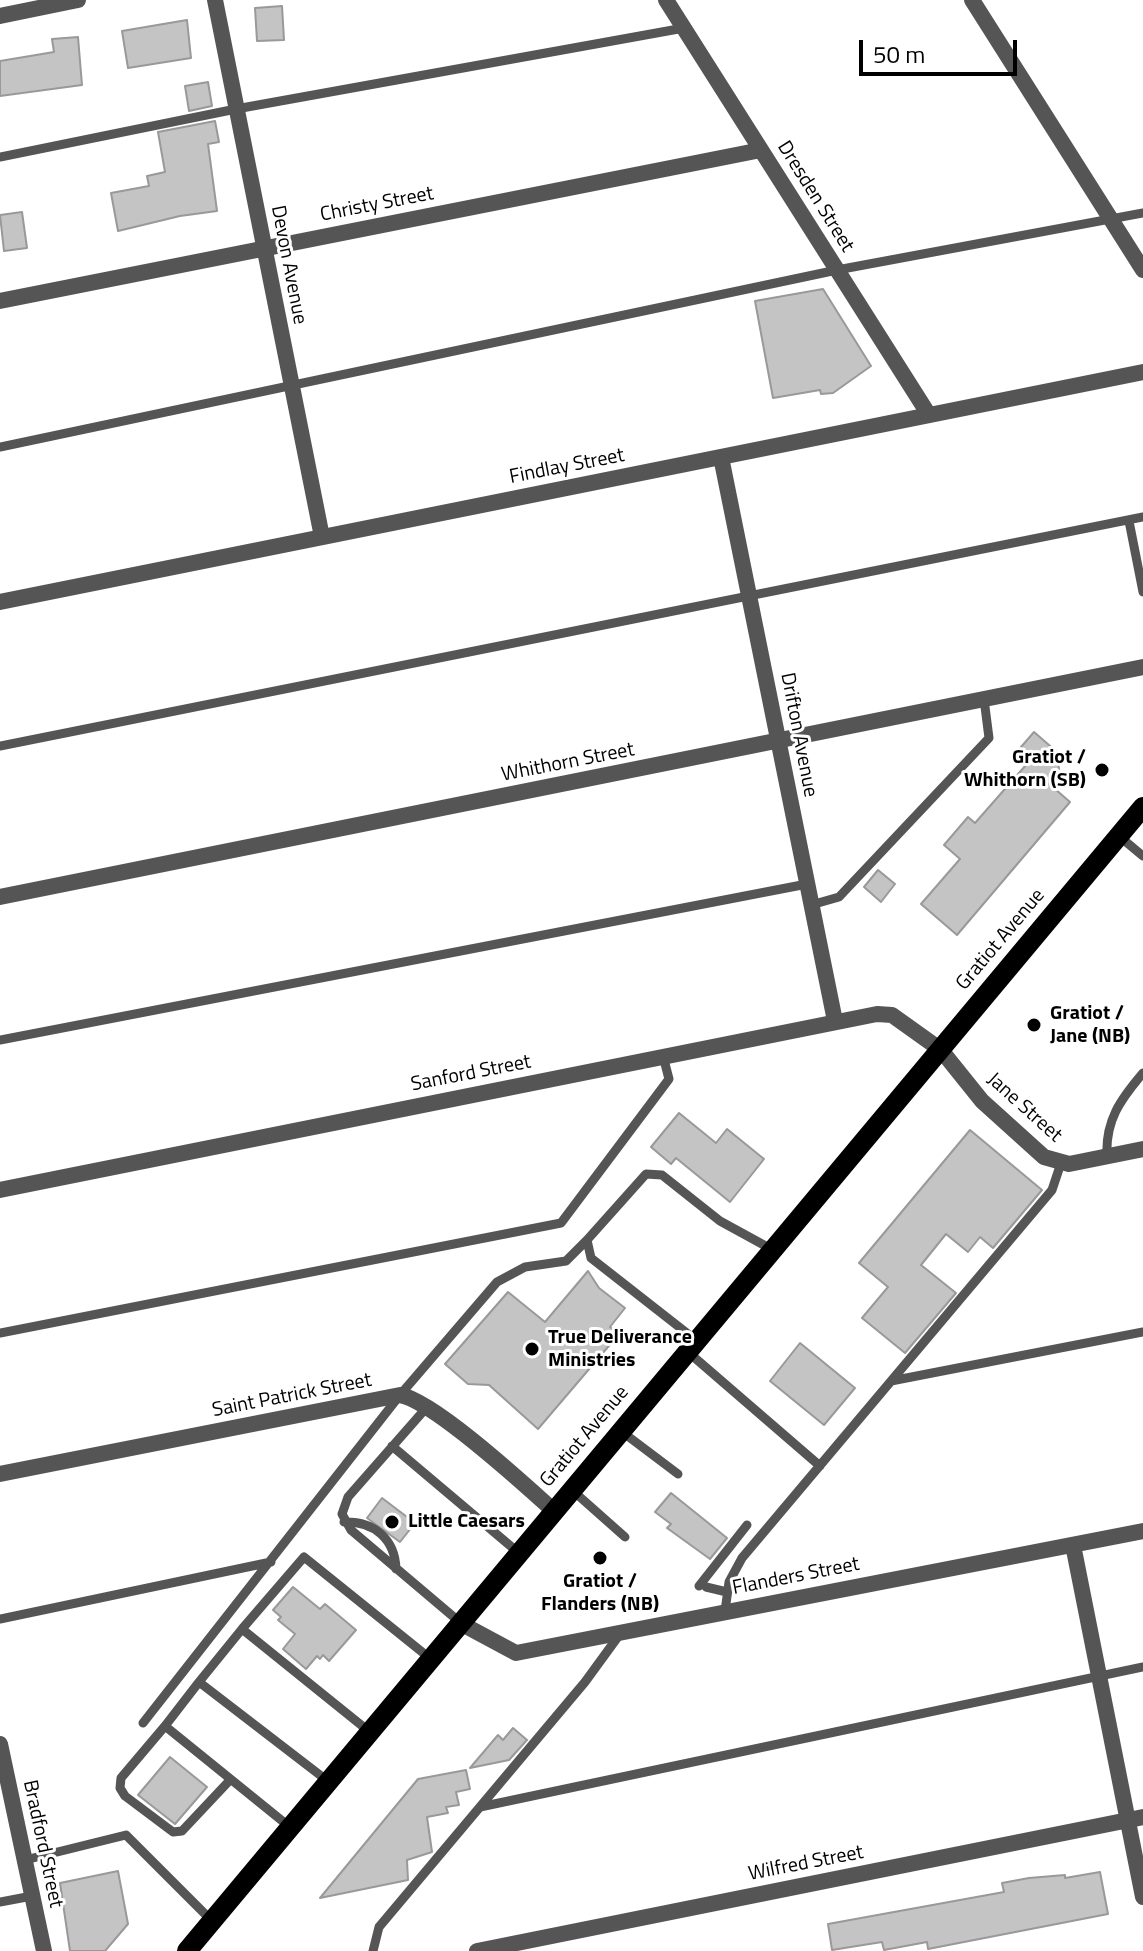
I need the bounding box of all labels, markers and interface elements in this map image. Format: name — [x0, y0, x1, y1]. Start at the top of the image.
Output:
scale bar — [863, 24, 1021, 74]
text: 50 m — [873, 36, 925, 72]
street label: Dresden Street — [771, 137, 859, 257]
street label: Christy Street — [318, 182, 436, 228]
street label: Devon Avenue — [265, 204, 311, 326]
street label: Findlay Street — [508, 444, 626, 490]
street label: Drifton Avenue — [774, 671, 822, 799]
street label: Whithorn Street — [500, 738, 636, 788]
place label: Gratiot / Whithorn (SB) — [964, 746, 1086, 793]
marker: Gratiot / Whithorn (SB) — [1093, 761, 1111, 779]
street label: Gratiot Avenue — [952, 884, 1050, 996]
place label: Gratiot / Jane (NB) — [1050, 1002, 1130, 1049]
marker: Gratiot / Jane (NB) — [1025, 1016, 1043, 1034]
street label: Sanford Street — [409, 1051, 533, 1097]
street label: Jane Street — [982, 1068, 1066, 1148]
place label: True Deliverance Ministries — [548, 1326, 692, 1373]
marker: True Deliverance Ministries — [523, 1340, 541, 1358]
street label: Saint Patrick Street — [210, 1369, 374, 1423]
street label: Gratiot Avenue — [536, 1381, 634, 1493]
place label: Little Caesars — [408, 1510, 525, 1534]
marker: Little Caesars — [383, 1513, 401, 1531]
marker: Gratiot / Flanders (NB) — [591, 1549, 609, 1567]
street label: Flanders Street — [731, 1553, 861, 1601]
place label: Gratiot / Flanders (NB) — [541, 1570, 659, 1617]
street label: Bradford Street — [17, 1778, 67, 1910]
street label: Wilfred Street — [746, 1841, 866, 1887]

